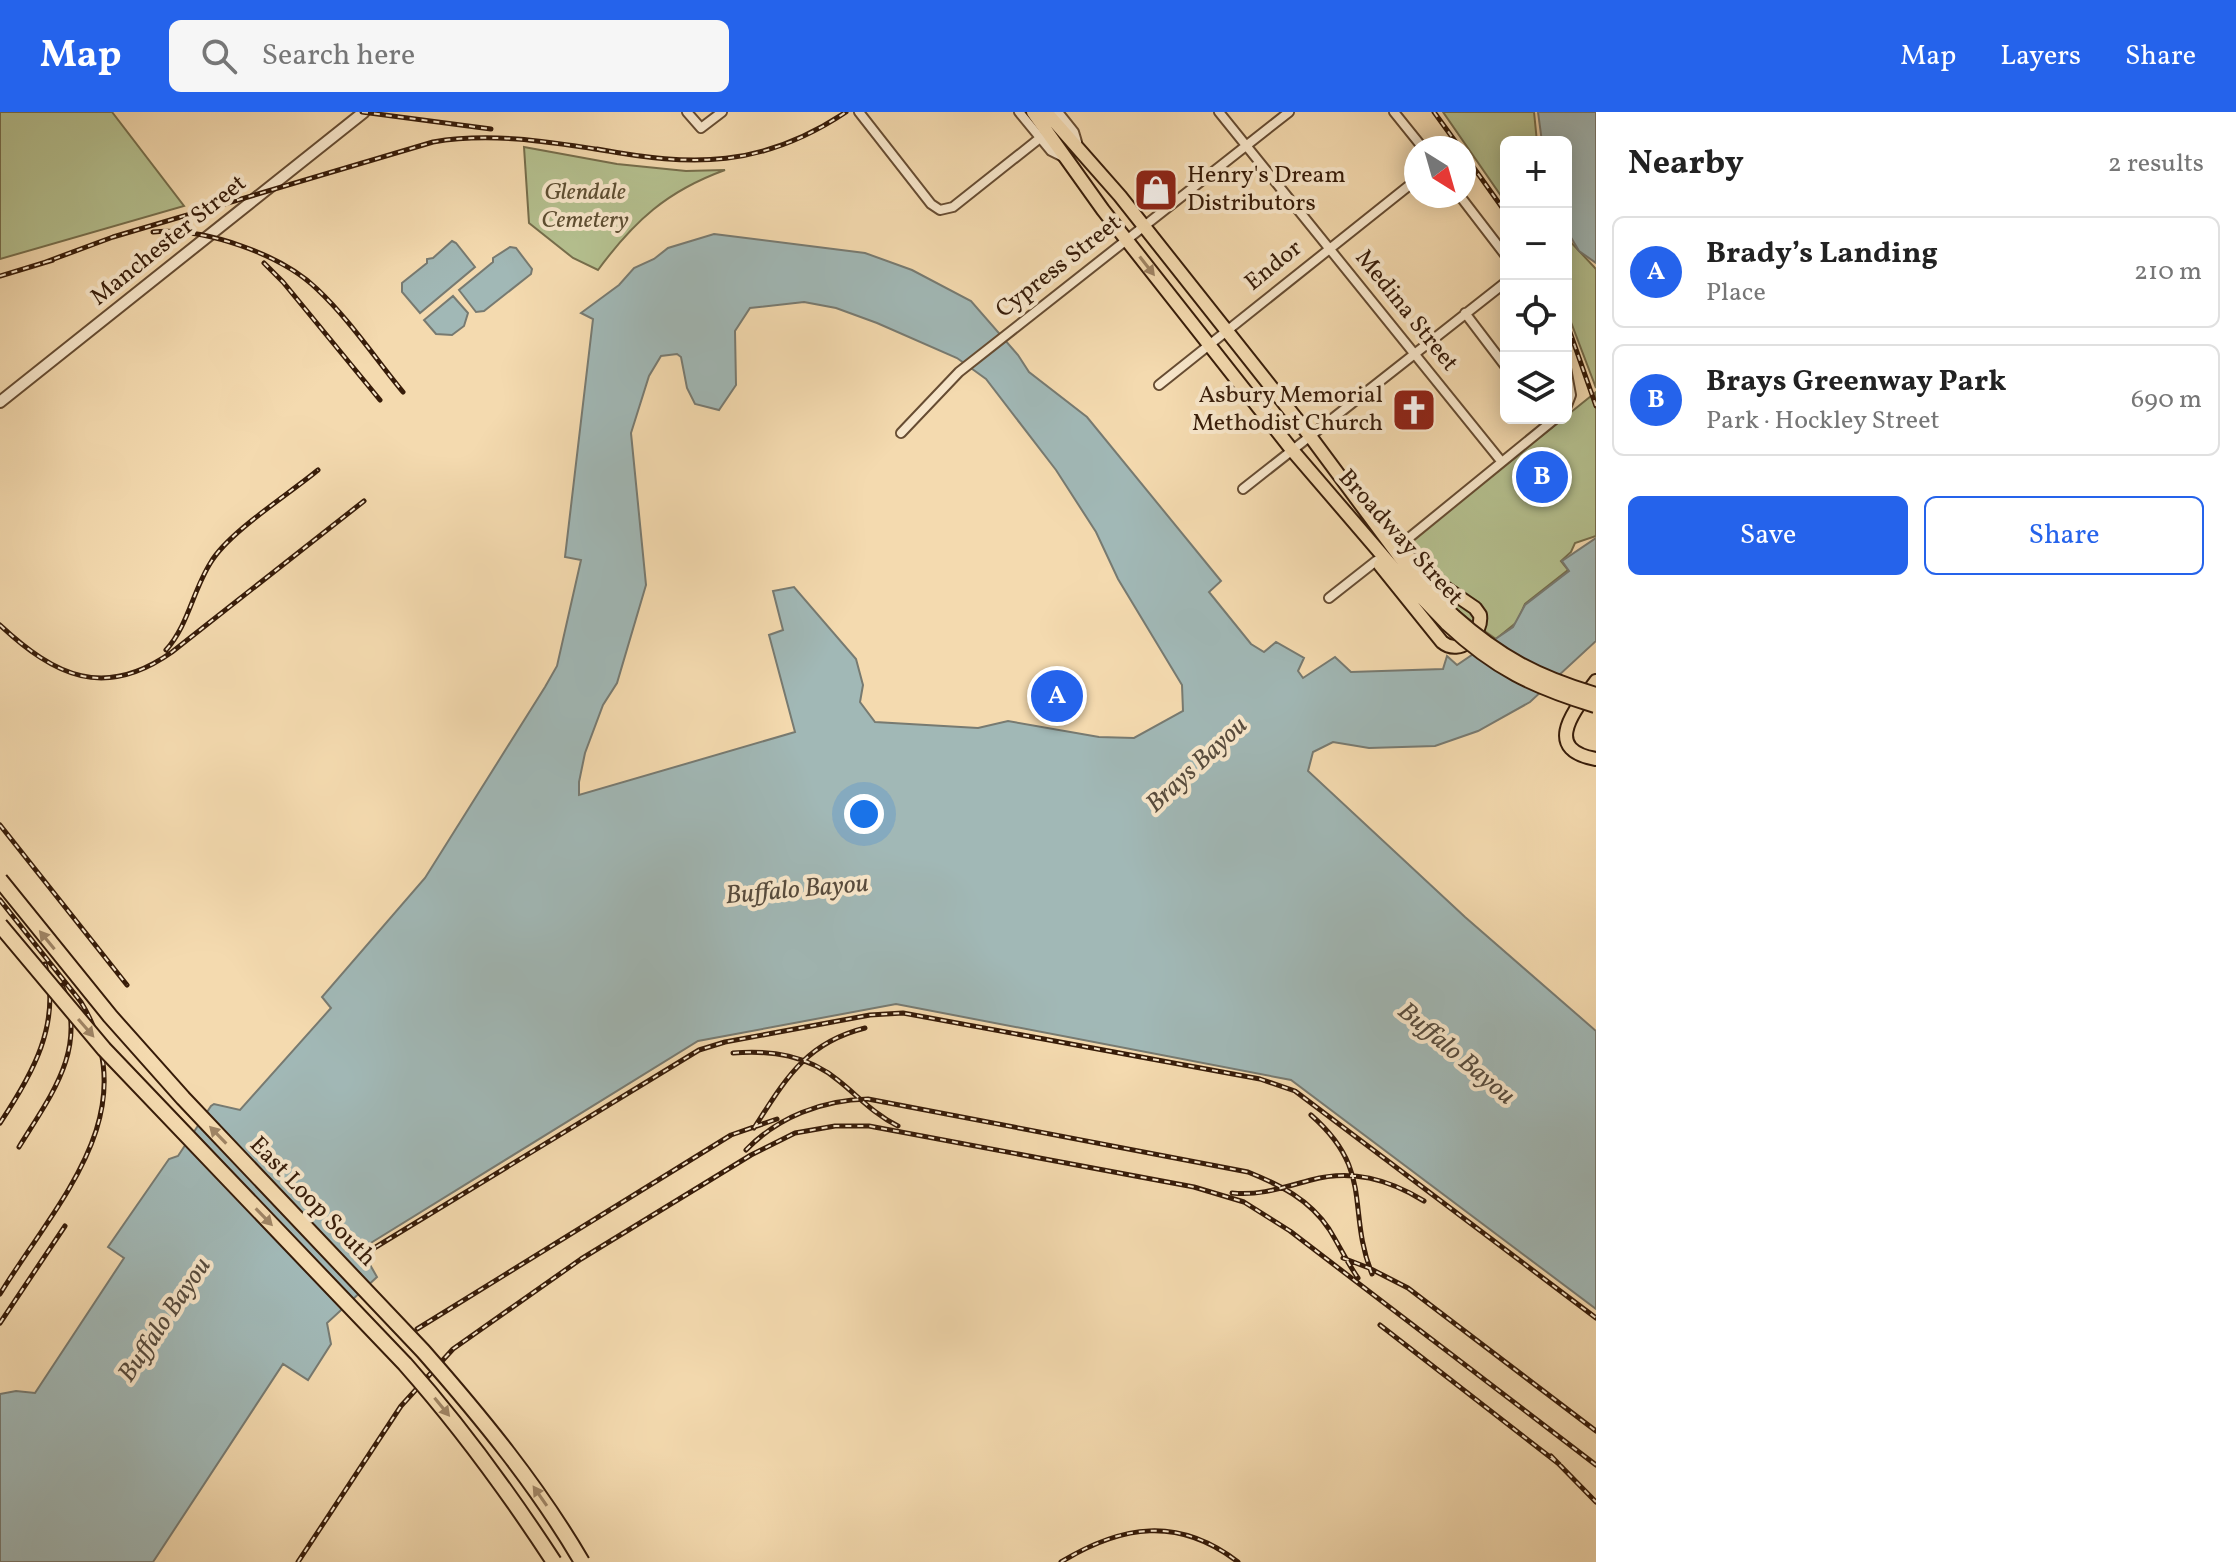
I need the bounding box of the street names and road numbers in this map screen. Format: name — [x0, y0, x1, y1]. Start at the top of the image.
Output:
street label: Manchester Street — [84, 167, 254, 315]
street label: Cypress Street — [989, 207, 1129, 327]
street label: Endor — [1238, 232, 1310, 300]
street label: Medina Street — [1346, 243, 1466, 379]
street label: Broadway Street — [1329, 462, 1471, 614]
street label: East Loop South — [241, 1129, 383, 1275]

